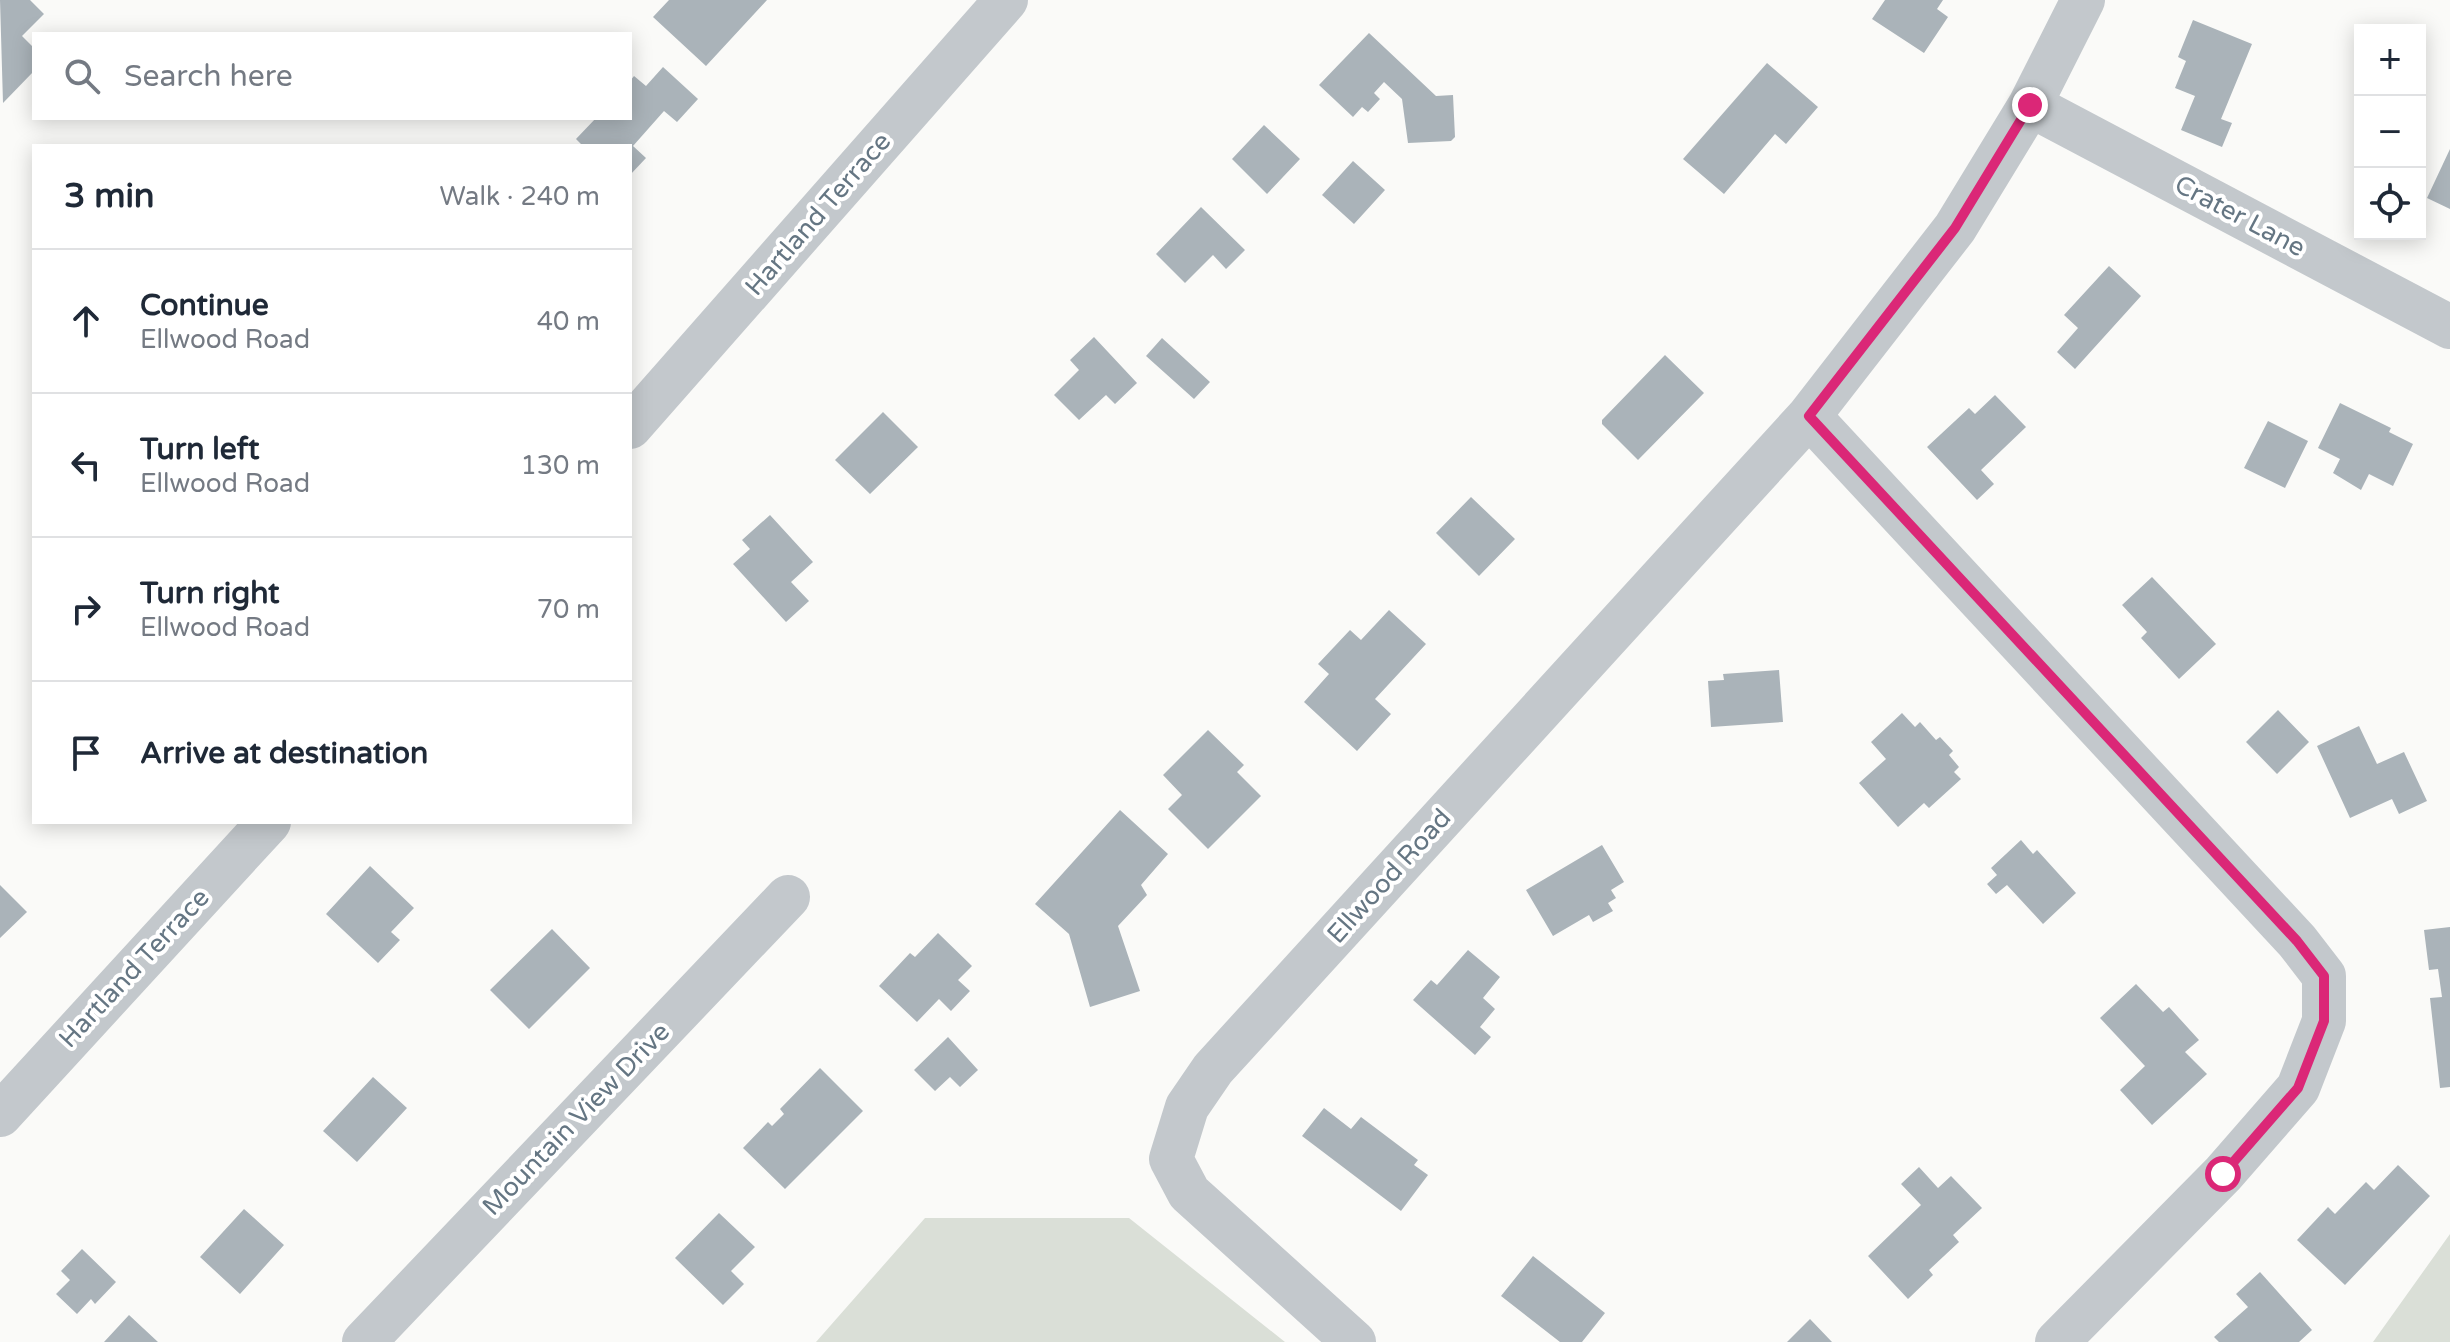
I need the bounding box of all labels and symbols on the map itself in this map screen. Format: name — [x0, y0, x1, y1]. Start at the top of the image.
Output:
route end — [2012, 87, 2048, 123]
street label: Hartland Terrace — [739, 126, 897, 302]
street label: Crater Lane — [2169, 169, 2311, 263]
street label: Ellwood Road — [1321, 802, 1457, 950]
street label: Hartland Terrace — [52, 882, 216, 1054]
street label: Mountain View Drive — [476, 1016, 676, 1222]
route start — [2205, 1156, 2241, 1192]

